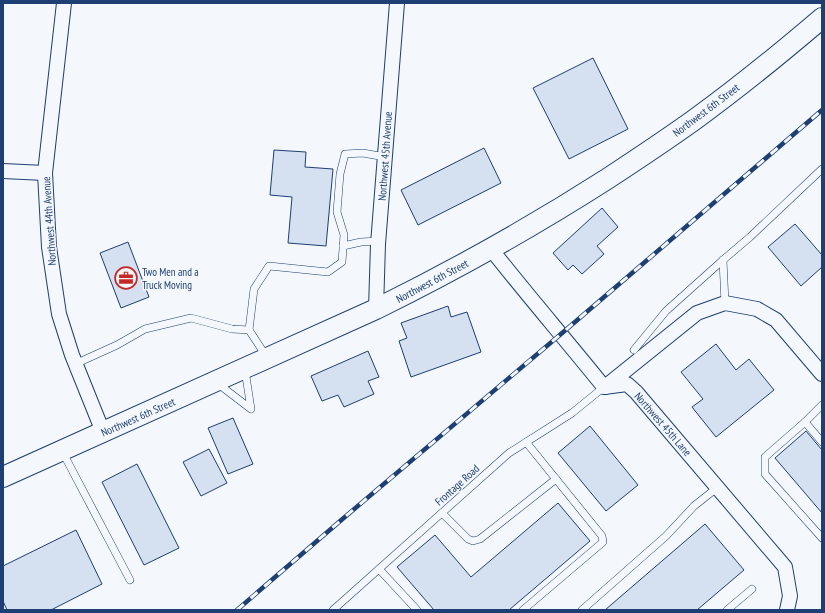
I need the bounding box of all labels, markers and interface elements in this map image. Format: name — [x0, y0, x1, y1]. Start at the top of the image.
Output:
street label: Northwest 6th Street — [670, 80, 742, 140]
street label: Northwest 45th Avenue — [375, 110, 395, 201]
street label: Northwest 44th Avenue — [39, 175, 59, 266]
street label: Northwest 6th Street — [394, 256, 470, 306]
office icon: Two Men and a Truck Moving — [113, 265, 139, 291]
place label: Two Men and a Truck Moving — [142, 265, 199, 292]
street label: Northwest 45th Lane — [631, 389, 695, 459]
street label: Northwest 6th Street — [99, 394, 177, 440]
street label: Frontage Road — [432, 461, 482, 509]

